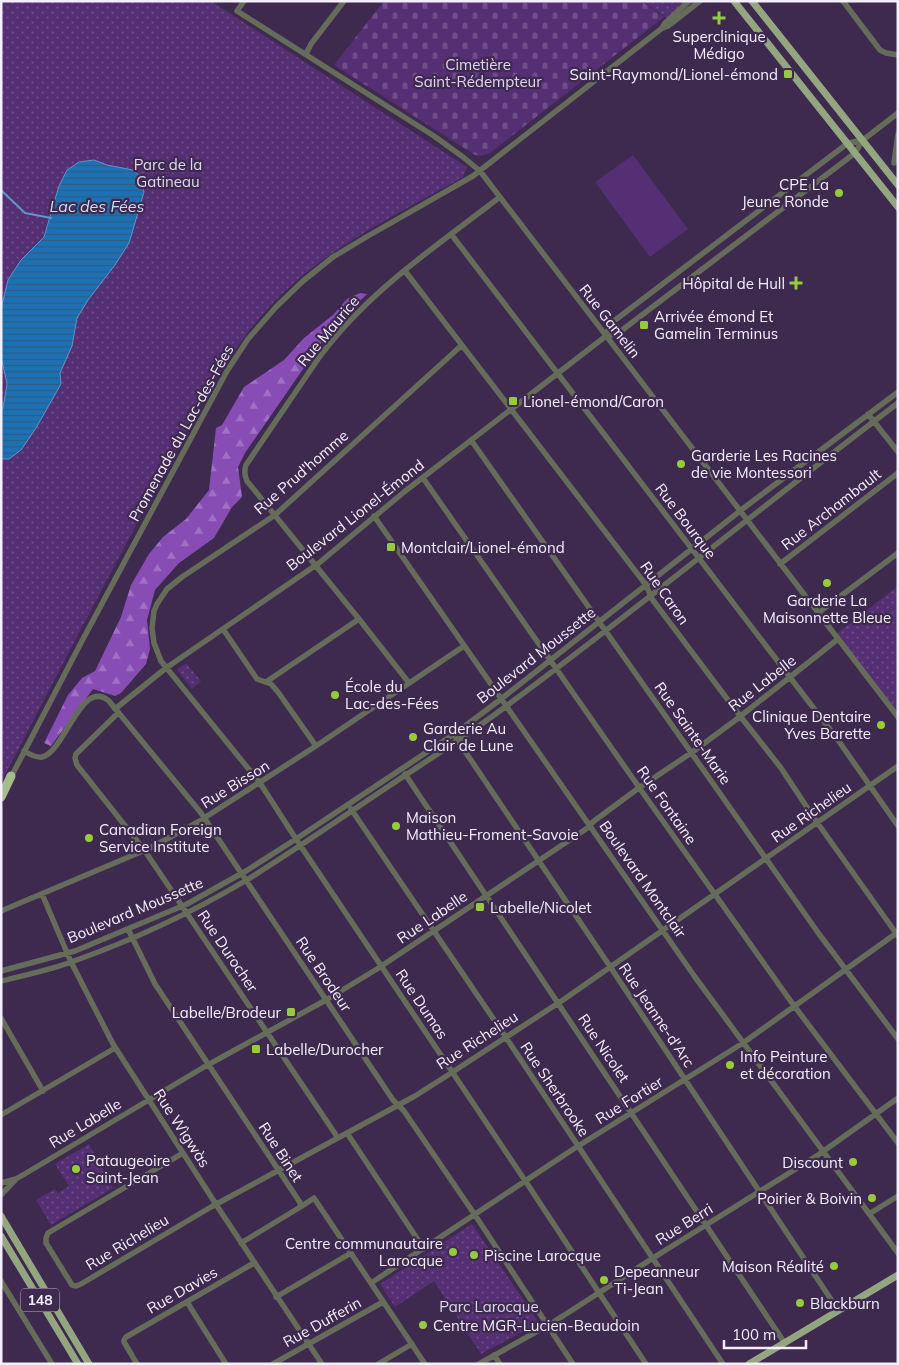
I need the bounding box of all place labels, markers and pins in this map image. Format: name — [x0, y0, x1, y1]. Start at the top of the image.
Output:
marker: Superclinique Médigo — [712, 11, 726, 25]
place label: Superclinique Médigo — [672, 27, 766, 63]
place label: Saint-Raymond/Lionel-émond — [570, 65, 778, 84]
marker: Saint-Raymond/Lionel-émond — [782, 68, 794, 80]
place label: CPE La Jeune Ronde — [742, 175, 829, 211]
marker: CPE La Jeune Ronde — [833, 187, 845, 199]
place label: Hôpital de Hull — [682, 274, 785, 293]
marker: Hôpital de Hull — [789, 276, 803, 290]
place label: Arrivée émond Et Gamelin Terminus — [654, 307, 778, 343]
marker: Arrivée émond Et Gamelin Terminus — [638, 319, 650, 331]
place label: Lionel-émond/Caron — [523, 392, 664, 411]
marker: Lionel-émond/Caron — [507, 395, 519, 407]
place label: Garderie Les Racines de vie Montessori — [691, 446, 837, 482]
marker: Garderie Les Racines de vie Montessori — [675, 458, 687, 470]
place label: Montclair/Lionel-émond — [401, 538, 565, 557]
marker: Montclair/Lionel-émond — [385, 541, 397, 553]
marker: Garderie La Maisonnette Bleue — [821, 577, 833, 589]
place label: Garderie La Maisonnette Bleue — [763, 591, 891, 627]
place label: École du Lac-des-Fées — [345, 677, 439, 713]
marker: École du Lac-des-Fées — [329, 689, 341, 701]
place label: Clinique Dentaire Yves Barette — [752, 707, 871, 743]
place label: Garderie Au Clair de Lune — [423, 719, 513, 755]
marker: Clinique Dentaire Yves Barette — [875, 719, 887, 731]
marker: Garderie Au Clair de Lune — [407, 731, 419, 743]
place label: Maison Mathieu-Froment-Savoie — [406, 808, 579, 844]
place label: Canadian Foreign Service Institute — [99, 820, 222, 856]
marker: Maison Mathieu-Froment-Savoie — [390, 820, 402, 832]
marker: Canadian Foreign Service Institute — [83, 832, 95, 844]
place label: Labelle/Nicolet — [490, 898, 592, 917]
marker: Labelle/Nicolet — [474, 901, 486, 913]
place label: Labelle/Brodeur — [172, 1003, 282, 1022]
marker: Labelle/Brodeur — [285, 1006, 297, 1018]
place label: Labelle/Durocher — [266, 1040, 384, 1059]
marker: Labelle/Durocher — [250, 1043, 262, 1055]
place label: Info Peinture et décoration — [740, 1047, 831, 1083]
marker: Info Peinture et décoration — [724, 1059, 736, 1071]
place label: Pataugeoire Saint-Jean — [86, 1151, 170, 1187]
place label: Discount — [782, 1153, 843, 1172]
marker: Discount — [847, 1156, 859, 1168]
marker: Pataugeoire Saint-Jean — [70, 1163, 82, 1175]
place label: Poirier & Boivin — [757, 1189, 862, 1208]
marker: Poirier & Boivin — [866, 1192, 878, 1204]
place label: Centre communautaire Larocque — [285, 1234, 443, 1270]
marker: Centre communautaire Larocque — [447, 1246, 459, 1258]
place label: Piscine Larocque — [484, 1246, 601, 1265]
marker: Piscine Larocque — [468, 1249, 480, 1261]
place label: Maison Réalité — [722, 1257, 824, 1276]
marker: Maison Réalité — [828, 1260, 840, 1272]
place label: Depeanneur Ti-Jean — [614, 1262, 700, 1298]
marker: Depeanneur Ti-Jean — [598, 1274, 610, 1286]
place label: Blackburn — [810, 1294, 880, 1313]
marker: Blackburn — [794, 1297, 806, 1309]
place label: Centre MGR-Lucien-Beaudoin — [433, 1316, 640, 1335]
marker: Centre MGR-Lucien-Beaudoin — [417, 1319, 429, 1331]

